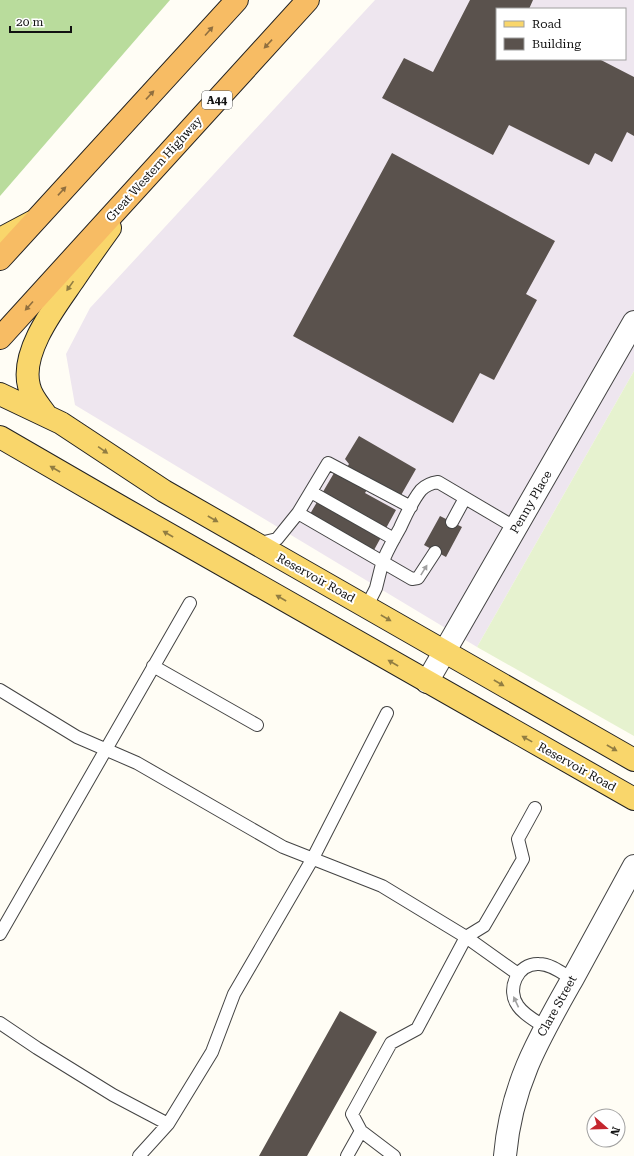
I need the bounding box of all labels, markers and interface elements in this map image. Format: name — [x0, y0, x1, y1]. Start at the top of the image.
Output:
scale bar — [10, 8, 71, 34]
legend — [496, 8, 626, 60]
text: 20 m — [16, 15, 43, 29]
text: Road — [532, 17, 562, 31]
one-way arrow — [204, 26, 213, 35]
text: Building — [532, 37, 581, 51]
one-way arrow — [264, 39, 273, 49]
one-way arrow — [145, 90, 155, 100]
road number: A44 — [202, 91, 232, 109]
street label: Great Western Highway — [103, 113, 205, 224]
one-way arrow — [57, 186, 67, 196]
one-way arrow — [66, 280, 74, 291]
one-way arrow — [24, 301, 33, 311]
one-way arrow — [97, 446, 108, 455]
one-way arrow — [49, 465, 61, 472]
street label: Penny Place — [507, 468, 555, 536]
one-way arrow — [207, 516, 219, 523]
one-way arrow — [162, 530, 174, 537]
street label: Reservoir Road — [274, 551, 358, 605]
one-way arrow — [420, 565, 428, 575]
one-way arrow — [275, 595, 286, 602]
one-way arrow — [380, 615, 392, 622]
one-way arrow — [387, 659, 399, 666]
one-way arrow — [493, 680, 505, 687]
one-way arrow — [521, 735, 533, 742]
street label: Reservoir Road — [535, 740, 619, 794]
one-way arrow — [606, 744, 618, 751]
street label: Clare Street — [534, 973, 580, 1039]
one-way arrow — [513, 996, 519, 1007]
north arrow — [586, 1108, 626, 1148]
text: N — [607, 1125, 622, 1138]

